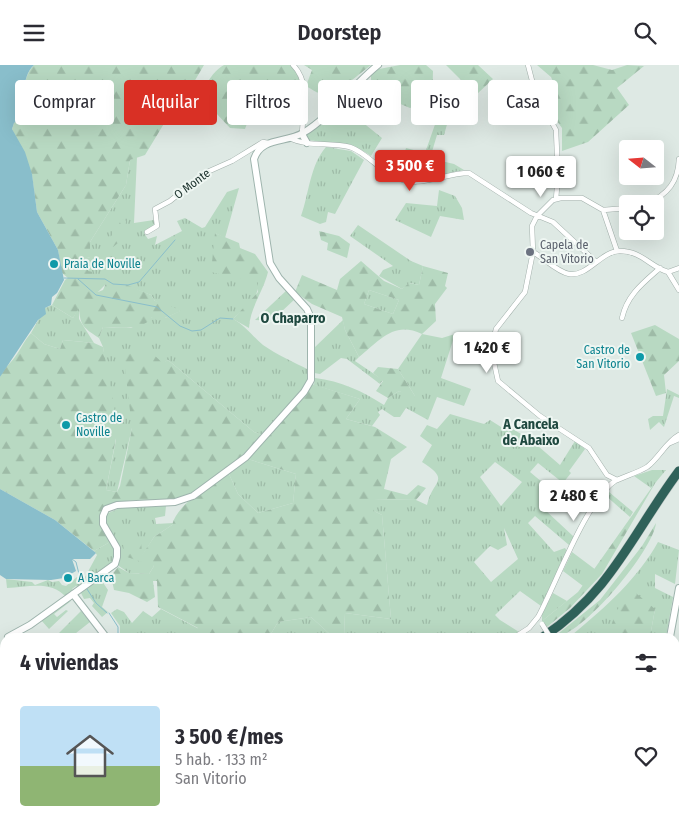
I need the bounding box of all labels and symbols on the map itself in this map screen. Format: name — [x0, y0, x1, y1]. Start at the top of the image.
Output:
north arrow — [619, 140, 664, 185]
pin: 3 500 € — [364, 149, 456, 192]
pin: 1 060 € — [495, 155, 587, 198]
street label: O Monte — [171, 166, 213, 202]
place label: Capela de San Vitorio — [540, 238, 594, 266]
marker: Capela de San Vitorio — [524, 246, 536, 258]
place label: Praia de Noville — [64, 257, 141, 271]
marker: Praia de Noville — [48, 258, 60, 270]
district label: O Chaparro — [260, 310, 326, 327]
pin: 1 420 € — [441, 331, 533, 374]
place label: Castro de San Vitorio — [576, 343, 630, 371]
marker: Castro de San Vitorio — [634, 351, 646, 363]
place label: Castro de Noville — [76, 411, 122, 439]
district label: A Cancela de Abaixo — [502, 416, 560, 449]
marker: Castro de Noville — [60, 419, 72, 431]
pin: 2 480 € — [528, 479, 620, 522]
place label: A Barca — [78, 571, 114, 585]
marker: A Barca — [62, 572, 74, 584]

